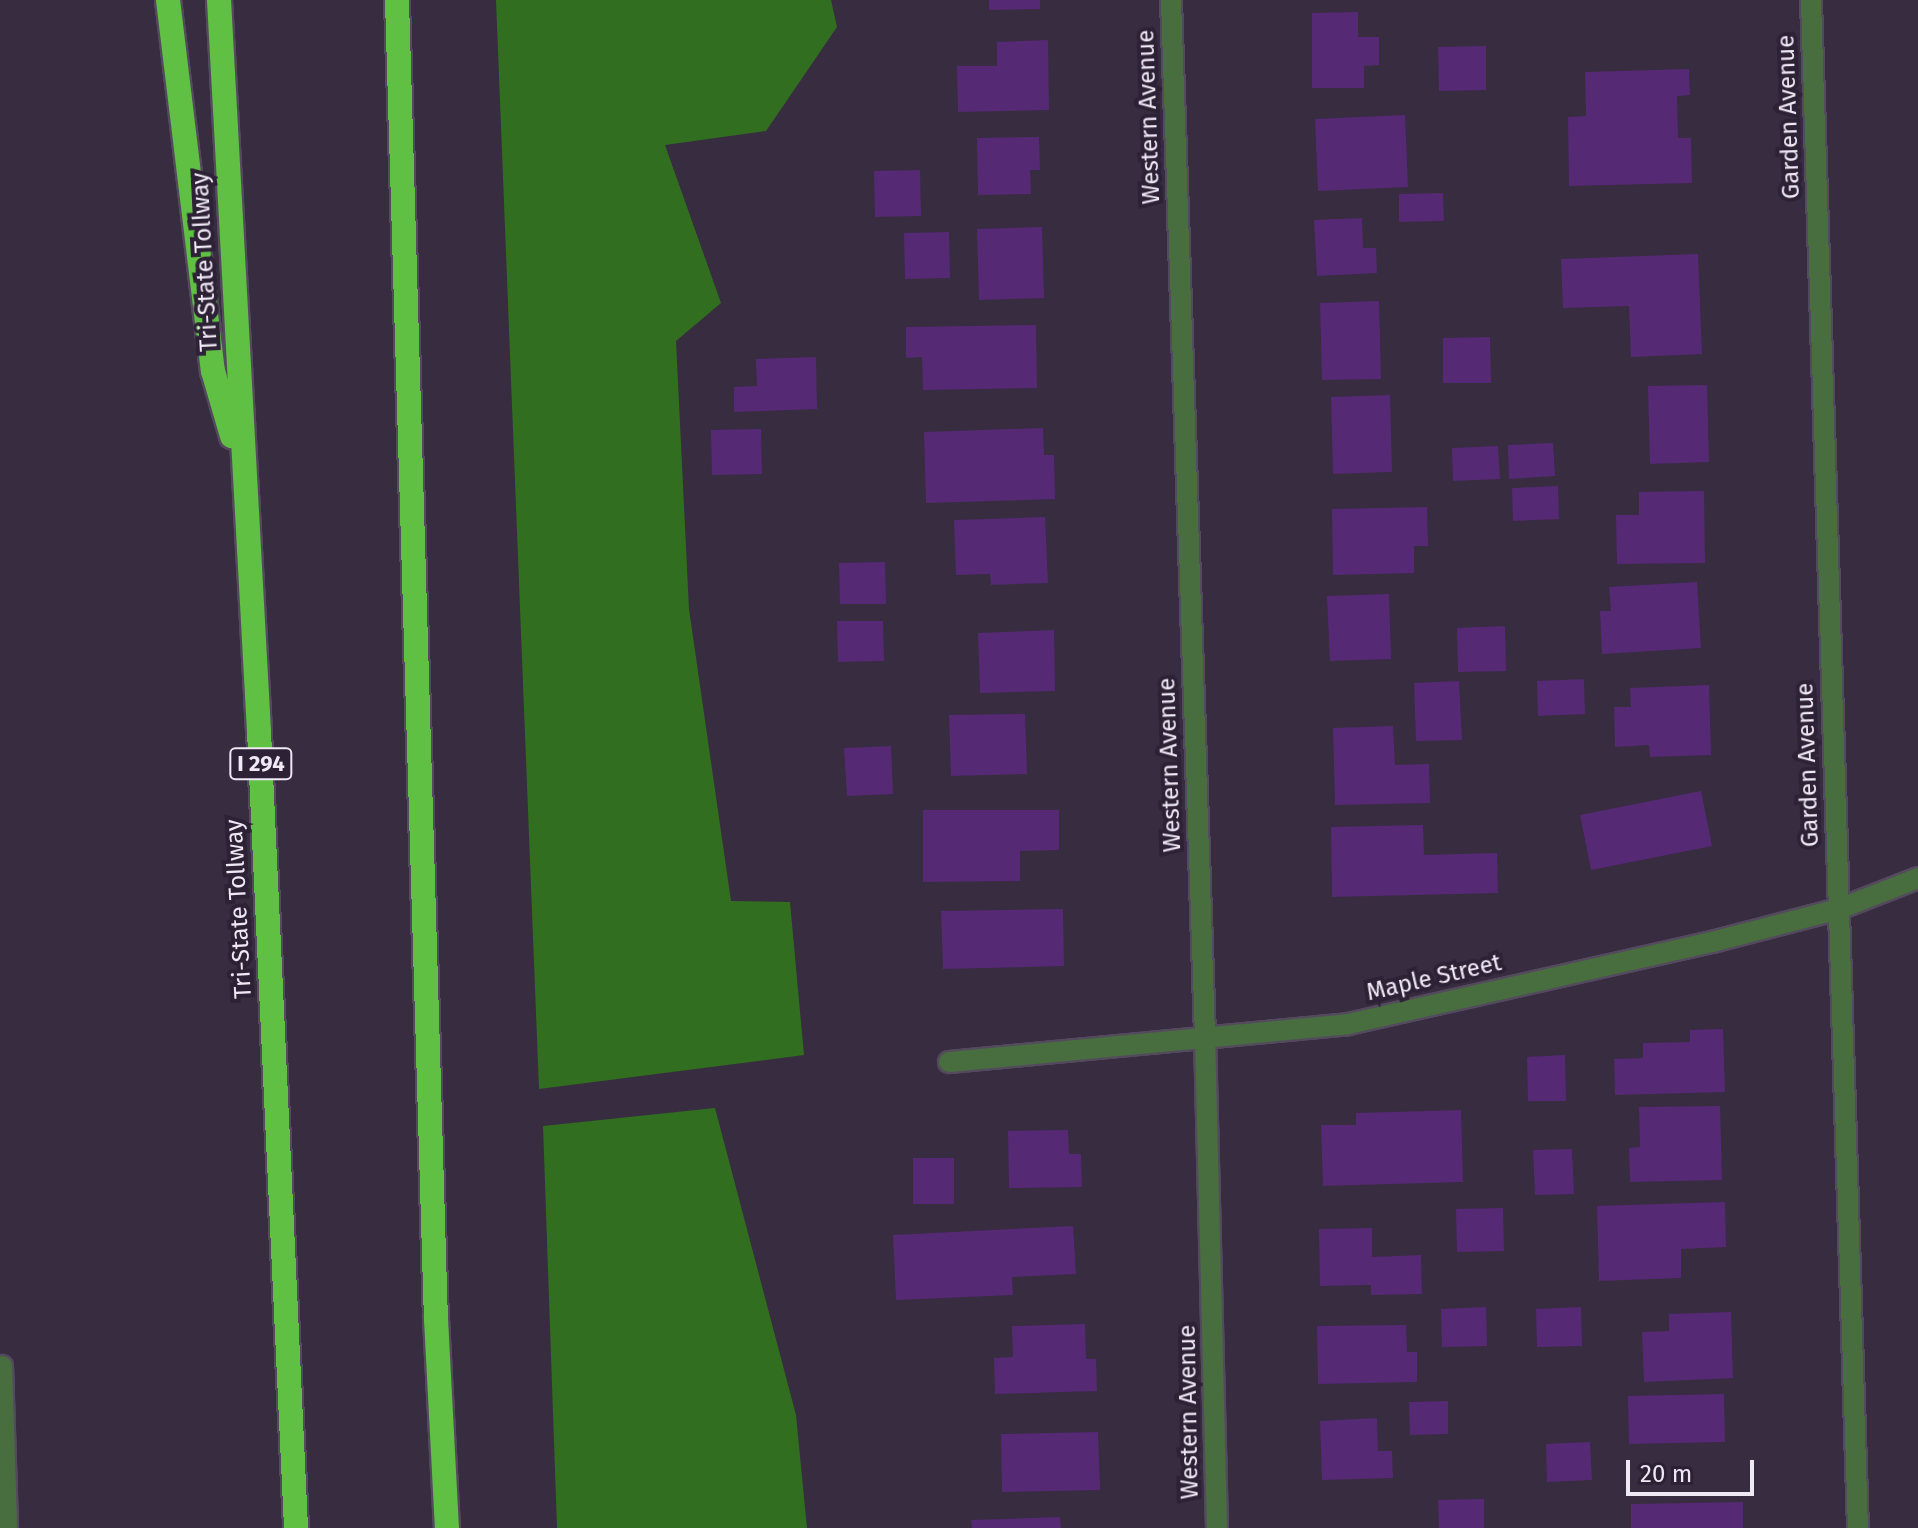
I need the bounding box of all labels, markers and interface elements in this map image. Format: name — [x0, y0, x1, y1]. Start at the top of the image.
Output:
street label: Western Avenue — [1132, 29, 1166, 205]
street label: Garden Avenue — [1772, 34, 1806, 200]
street label: Tri-State Tollway — [186, 172, 224, 352]
street label: Western Avenue — [1153, 677, 1187, 853]
street label: Garden Avenue — [1791, 682, 1825, 848]
road number: I 294 — [229, 746, 293, 782]
street label: Tri-State Tollway — [220, 819, 258, 999]
street label: Maple Street — [1364, 949, 1504, 1007]
street label: Western Avenue — [1173, 1324, 1205, 1500]
scale bar — [1630, 1444, 1758, 1494]
text: 20 m — [1640, 1460, 1692, 1488]

